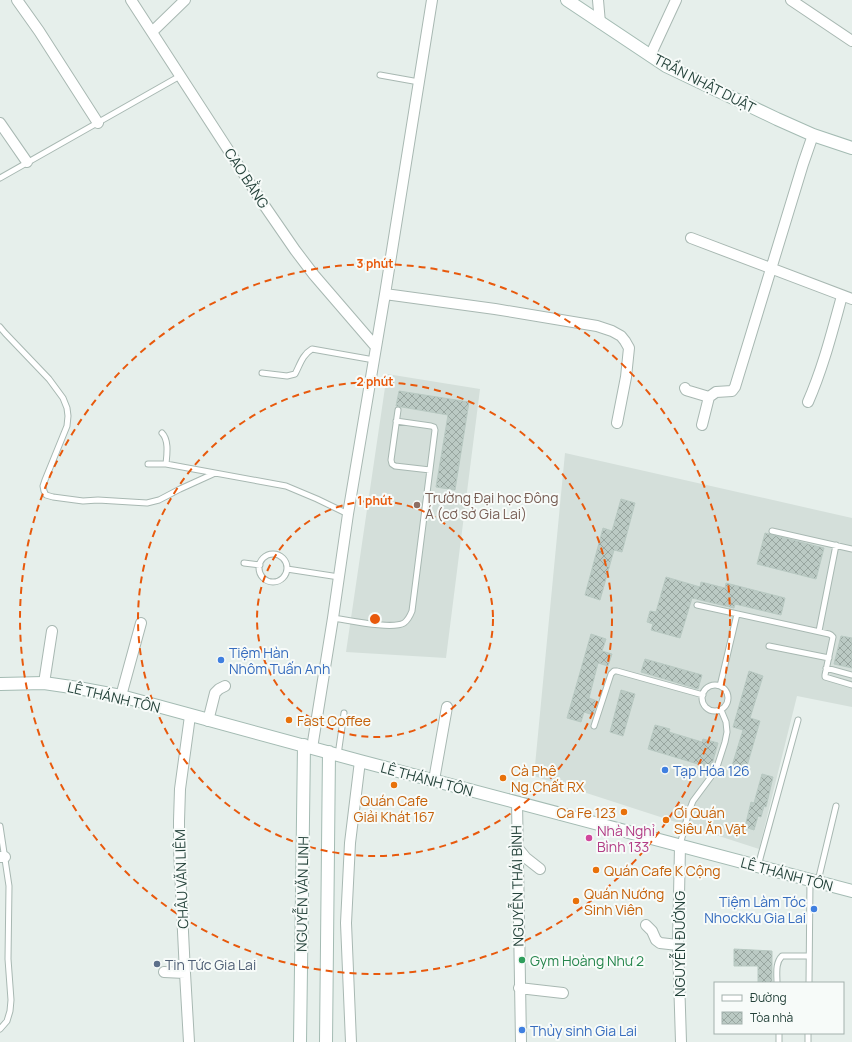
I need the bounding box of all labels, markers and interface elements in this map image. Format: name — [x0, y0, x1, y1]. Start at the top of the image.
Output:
street label: TRẦN NHẬT DUẬT — [651, 48, 760, 117]
street label: CAO BẰNG — [220, 144, 274, 212]
text: 3 phút — [357, 255, 393, 272]
text: 2 phút — [356, 373, 394, 390]
place label: Trường Đại học Đông Á (cơ sở Gia Lai) — [425, 488, 558, 523]
text: 1 phút — [357, 492, 393, 509]
marker: Trường Đại học Đông Á (cơ sở Gia Lai) — [412, 500, 422, 510]
centre of rings — [368, 612, 382, 626]
place label: Tiệm Hàn Nhôm Tuấn Anh — [229, 643, 330, 678]
marker: Tiệm Hàn Nhôm Tuấn Anh — [216, 655, 226, 665]
street label: LÊ THÁNH TÔN — [66, 677, 162, 717]
place label: Fast Coffee — [297, 711, 371, 730]
marker: Fast Coffee — [284, 715, 294, 725]
street label: LÊ THÁNH TÔN — [379, 758, 475, 800]
place label: Cà Phê Ng.Chất RX — [511, 761, 585, 796]
place label: Tạp Hóa 126 — [673, 761, 750, 780]
marker: Tạp Hóa 126 — [660, 765, 670, 775]
marker: Cà Phê Ng.Chất RX — [498, 773, 508, 783]
marker: Quán Cafe Giải Khát 167 — [389, 780, 399, 790]
place label: Quán Cafe Giải Khát 167 — [354, 791, 434, 826]
place label: Ca Fe 123 — [556, 803, 616, 822]
place label: Ơi Quán Siêu Ăn Vặt — [674, 803, 747, 838]
marker: Ca Fe 123 — [619, 807, 629, 817]
marker: Ơi Quán Siêu Ăn Vặt — [661, 815, 671, 825]
place label: Nhà Nghỉ Bình 133 — [597, 821, 655, 856]
street label: NGUYỄN THÁI BÌNH — [505, 825, 528, 947]
street label: CHÂU VĂN LIÊM — [170, 829, 192, 929]
marker: Nhà Nghỉ Bình 133 — [584, 833, 594, 843]
street label: NGUYỄN VĂN LINH — [290, 836, 313, 952]
street label: LÊ THÁNH TÔN — [739, 853, 835, 895]
place label: Quán Cafe K Cộng — [604, 861, 721, 880]
marker: Quán Cafe K Cộng — [591, 865, 601, 875]
place label: Quán Nướng Sinh Viên — [584, 884, 664, 919]
street label: NGUYỄN ĐƯỜNG — [669, 891, 689, 997]
place label: Tiệm Làm Tóc NhockKu Gia Lai — [704, 892, 806, 927]
marker: Quán Nướng Sinh Viên — [571, 896, 581, 906]
marker: Tiệm Làm Tóc NhockKu Gia Lai — [809, 904, 819, 914]
place label: Gym Hoàng Như 2 — [530, 951, 644, 970]
place label: Tin Tức Gia Lai — [165, 955, 256, 974]
marker: Gym Hoàng Như 2 — [517, 955, 527, 965]
marker: Tin Tức Gia Lai — [152, 959, 162, 969]
legend — [714, 982, 844, 1034]
text: Đường — [750, 989, 787, 1006]
text: Tòa nhà — [750, 1009, 793, 1026]
place label: Thủy sinh Gia Lai — [530, 1021, 637, 1040]
marker: Thủy sinh Gia Lai — [517, 1025, 527, 1035]

